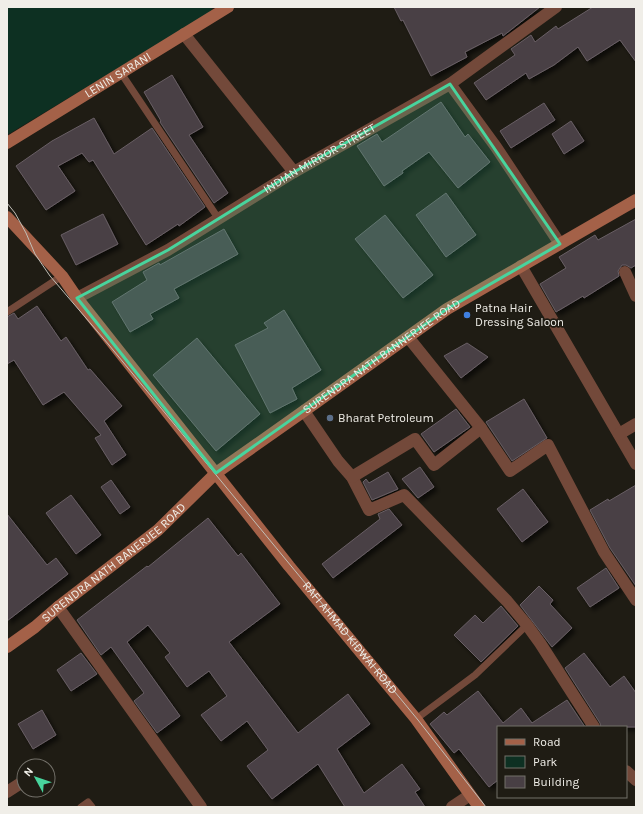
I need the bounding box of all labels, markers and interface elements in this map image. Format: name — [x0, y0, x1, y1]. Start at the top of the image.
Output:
street label: LENIN SARANI — [82, 49, 153, 101]
street label: INDIAN MIRROR STREET — [261, 120, 378, 196]
street label: SURENDRA NATH BANNERJEE ROAD — [300, 296, 463, 417]
place label: Patna Hair Dressing Saloon — [475, 301, 564, 329]
marker: Patna Hair Dressing Saloon — [462, 310, 472, 320]
place label: Bharat Petroleum — [338, 411, 434, 425]
marker: Bharat Petroleum — [325, 413, 335, 423]
street label: SURENDRA NATH BANERJEE ROAD — [38, 500, 189, 625]
street label: RAFI AHMAD KIDWAI ROAD — [300, 578, 401, 697]
legend — [497, 726, 627, 798]
text: Road — [533, 735, 561, 749]
text: Park — [533, 755, 558, 769]
north arrow — [16, 758, 56, 798]
text: N — [21, 765, 36, 779]
text: Building — [533, 775, 580, 789]

